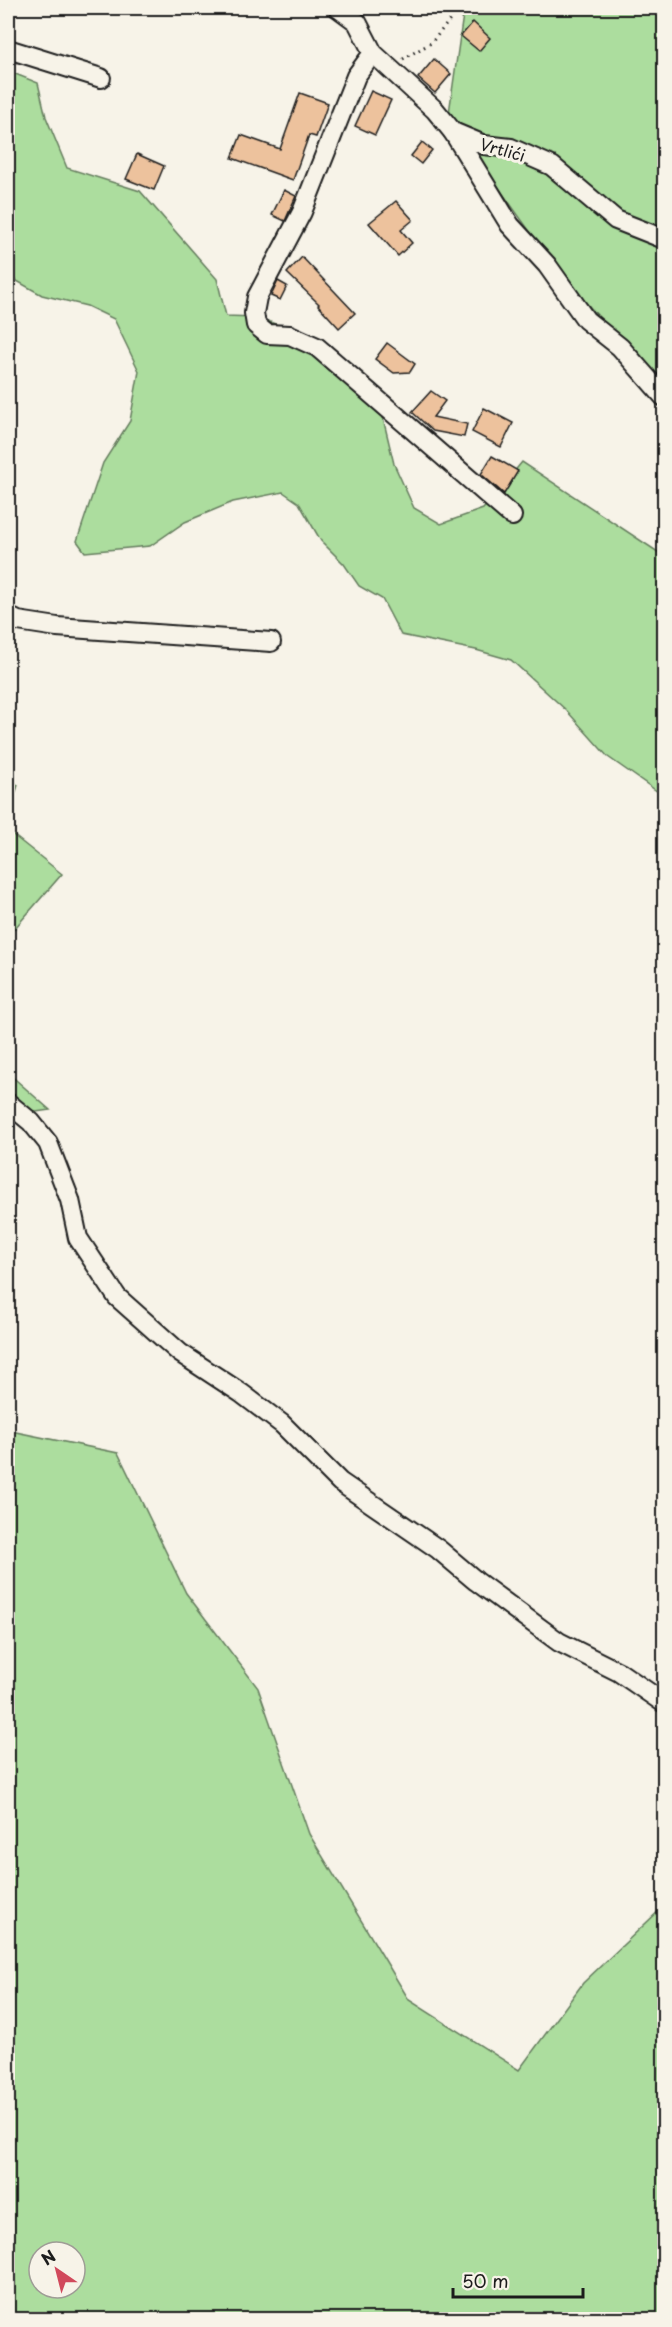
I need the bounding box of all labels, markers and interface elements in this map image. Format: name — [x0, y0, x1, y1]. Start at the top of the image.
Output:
street label: Vrtlići — [478, 131, 528, 167]
north arrow — [27, 2240, 87, 2300]
text: N — [36, 2243, 60, 2270]
scale bar — [453, 2261, 584, 2299]
text: 50 m — [462, 2267, 509, 2294]

